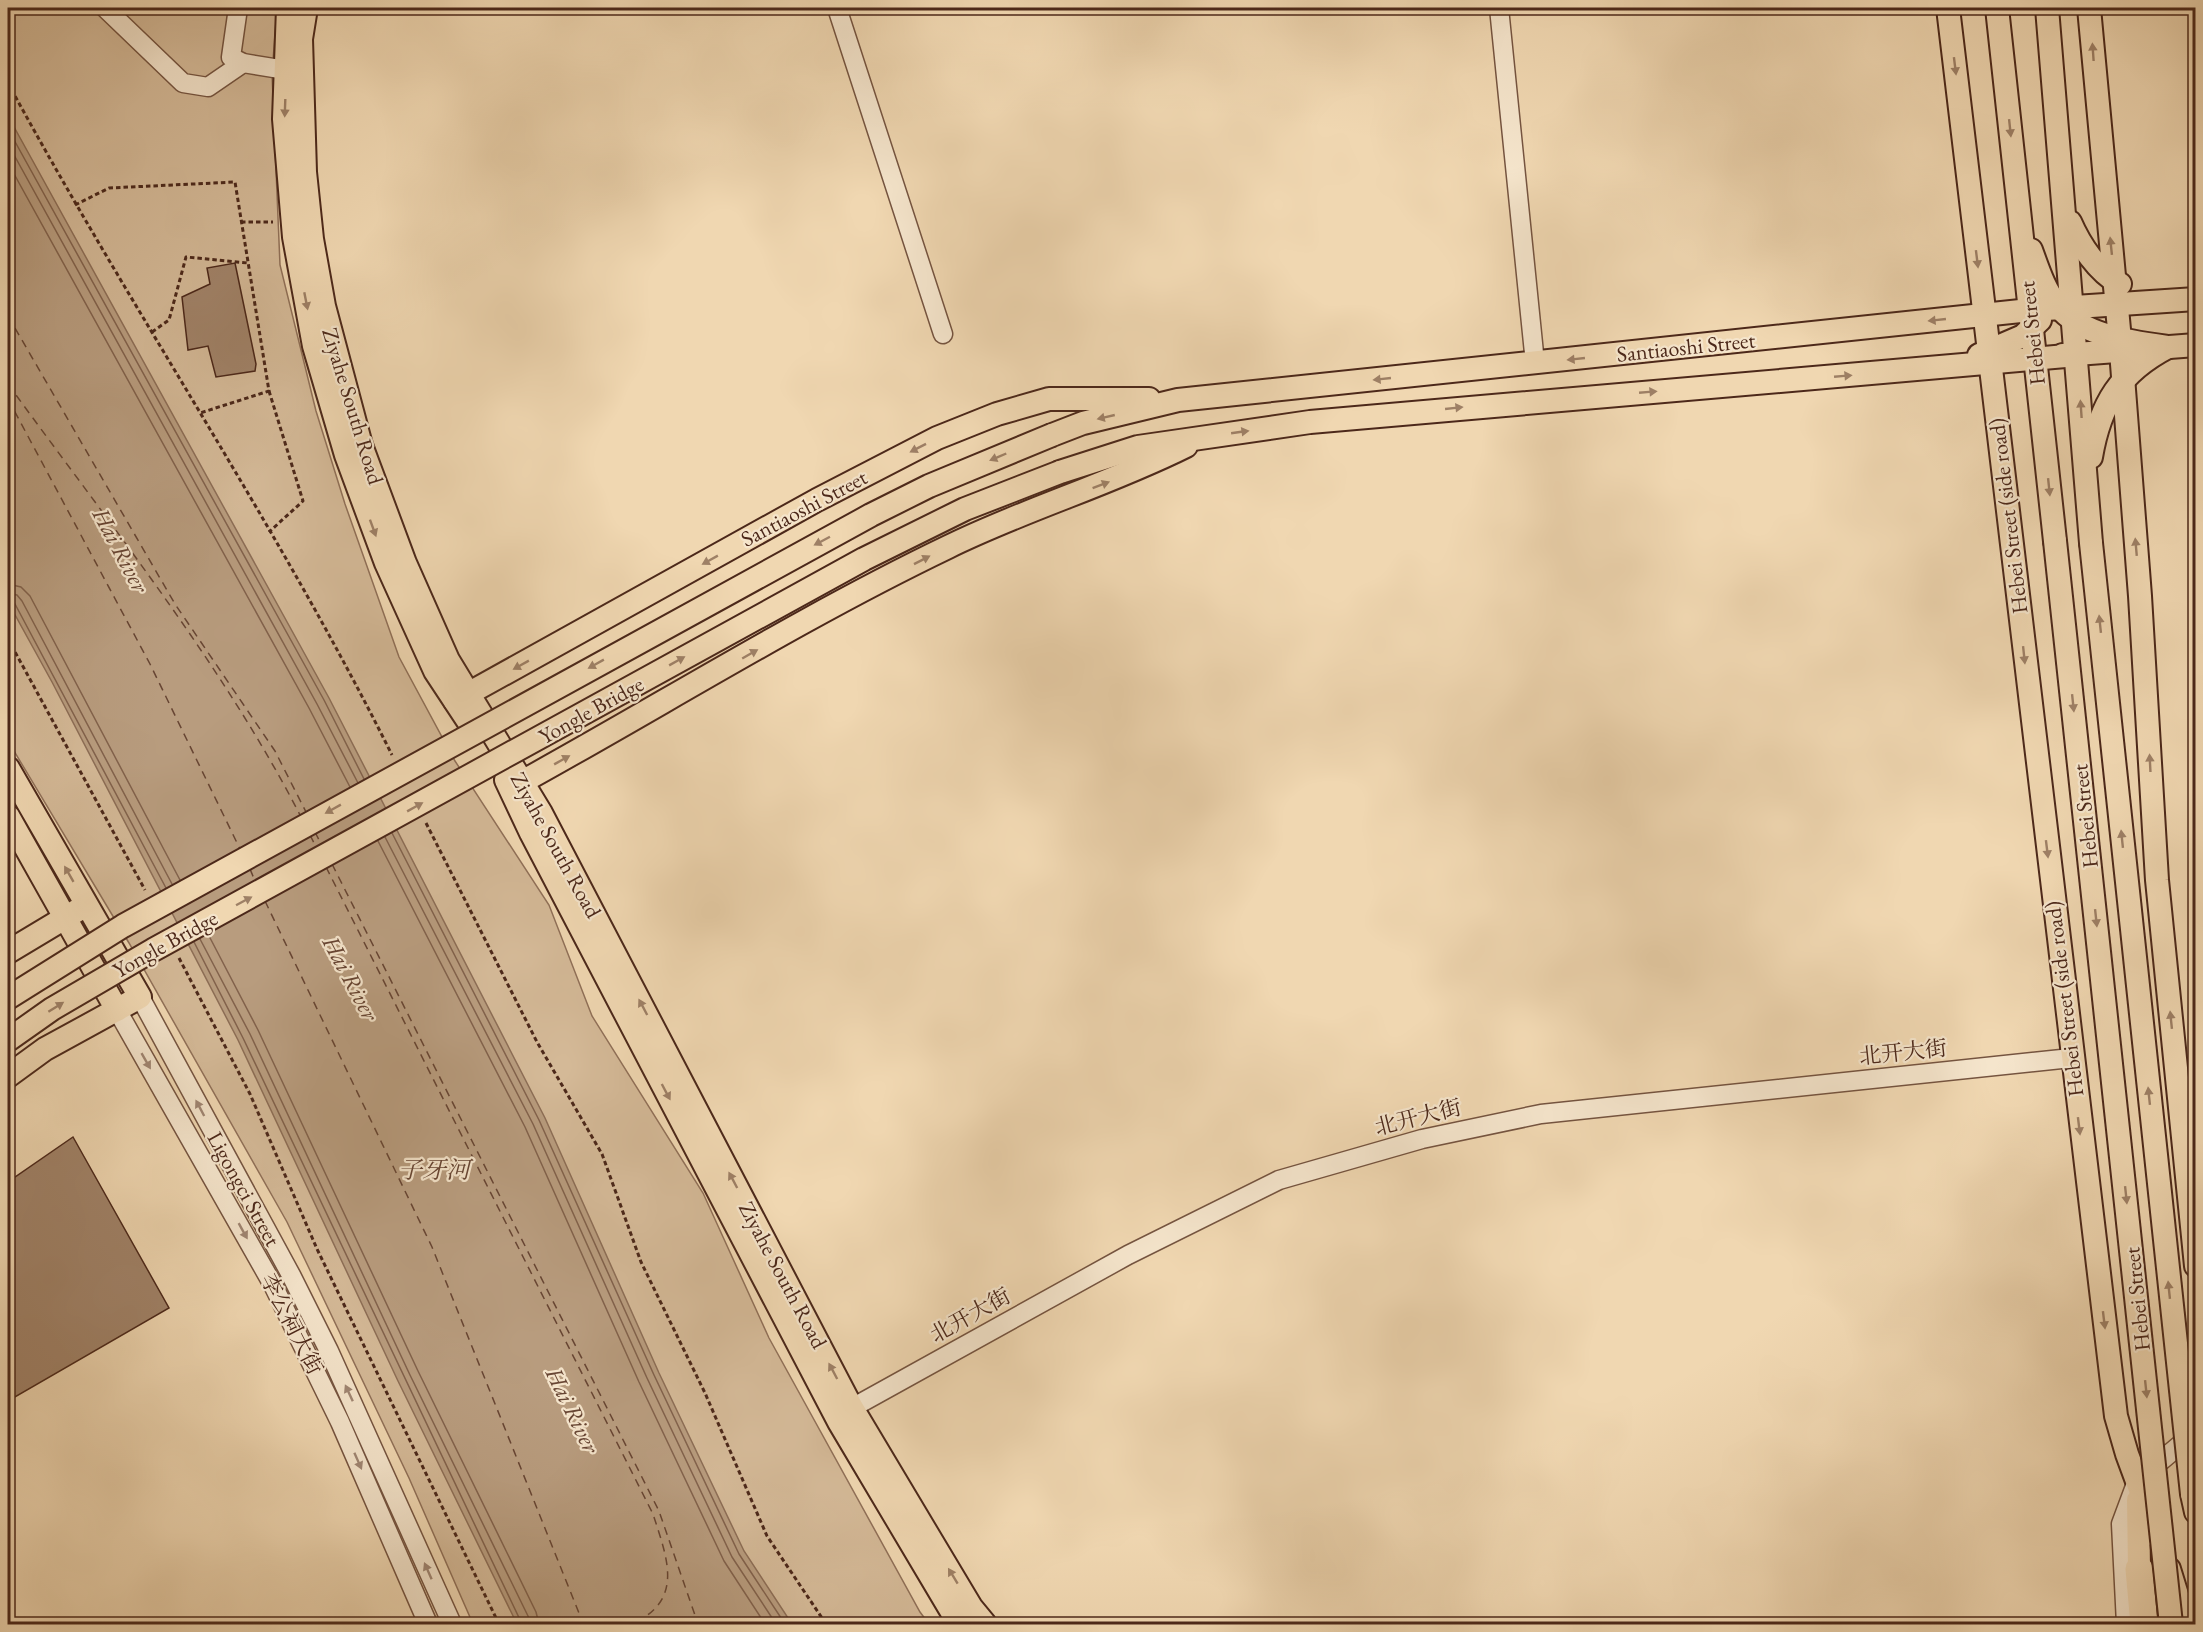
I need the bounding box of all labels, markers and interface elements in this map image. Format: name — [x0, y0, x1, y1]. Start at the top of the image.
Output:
one-way arrow — [2088, 42, 2098, 61]
one-way arrow — [1950, 56, 1960, 75]
one-way arrow — [280, 98, 289, 117]
one-way arrow — [2005, 119, 2015, 138]
one-way arrow — [2106, 236, 2116, 255]
one-way arrow — [1972, 250, 1982, 269]
street label: Hebei Street — [2012, 279, 2052, 386]
one-way arrow — [302, 292, 311, 311]
one-way arrow — [1927, 315, 1946, 325]
street label: Ziyahe South Road — [315, 324, 391, 489]
street label: Santiaoshi Street — [1615, 325, 1757, 369]
one-way arrow — [1566, 354, 1585, 364]
one-way arrow — [1833, 371, 1852, 381]
one-way arrow — [1373, 374, 1392, 384]
one-way arrow — [1639, 387, 1658, 396]
one-way arrow — [2076, 400, 2086, 419]
one-way arrow — [1445, 403, 1464, 413]
one-way arrow — [1097, 413, 1115, 423]
street label: Hebei Street (side road) — [1982, 416, 2034, 616]
one-way arrow — [1230, 427, 1249, 437]
one-way arrow — [910, 443, 927, 453]
one-way arrow — [989, 453, 1007, 462]
street label: Santiaoshi Street — [736, 462, 872, 553]
one-way arrow — [2044, 478, 2054, 497]
one-way arrow — [1092, 479, 1110, 489]
water label: Hai River — [85, 501, 157, 600]
one-way arrow — [369, 519, 378, 537]
one-way arrow — [813, 536, 830, 546]
one-way arrow — [2132, 538, 2141, 557]
one-way arrow — [701, 555, 718, 565]
one-way arrow — [913, 555, 930, 565]
one-way arrow — [2095, 615, 2105, 634]
one-way arrow — [2020, 646, 2029, 665]
one-way arrow — [742, 648, 758, 659]
one-way arrow — [669, 656, 685, 667]
one-way arrow — [587, 659, 604, 669]
one-way arrow — [512, 660, 529, 670]
street label: Yongle Bridge — [533, 669, 649, 751]
one-way arrow — [2068, 694, 2078, 713]
one-way arrow — [2145, 753, 2154, 772]
one-way arrow — [554, 755, 571, 765]
street label: Hebei Street — [2065, 762, 2105, 869]
street label: Ziyahe South Road — [504, 767, 608, 924]
one-way arrow — [407, 802, 424, 812]
one-way arrow — [324, 804, 341, 814]
one-way arrow — [2117, 830, 2127, 849]
one-way arrow — [2042, 840, 2051, 859]
one-way arrow — [64, 865, 74, 882]
one-way arrow — [236, 896, 253, 906]
street label: Hebei Street (side road) — [2038, 899, 2090, 1099]
street label: Yongle Bridge — [107, 903, 223, 985]
one-way arrow — [2091, 908, 2101, 927]
water label: Hai River — [315, 929, 387, 1028]
one-way arrow — [638, 998, 648, 1015]
one-way arrow — [48, 1002, 64, 1013]
one-way arrow — [2166, 1010, 2176, 1029]
street label: 北开大街 — [1858, 1033, 1948, 1071]
one-way arrow — [141, 1053, 151, 1070]
one-way arrow — [661, 1083, 671, 1100]
one-way arrow — [2144, 1086, 2153, 1105]
street label: 北开大街 — [1372, 1092, 1464, 1142]
one-way arrow — [195, 1100, 205, 1117]
one-way arrow — [2075, 1117, 2084, 1136]
street label: Ligongci Street — [201, 1126, 288, 1252]
water label: 子牙河 — [398, 1154, 474, 1185]
one-way arrow — [728, 1171, 738, 1188]
one-way arrow — [2121, 1186, 2131, 1205]
street label: Ziyahe South Road — [732, 1196, 834, 1354]
one-way arrow — [238, 1222, 248, 1239]
street label: Hebei Street — [2117, 1245, 2157, 1352]
street label: 李公祠大街 — [254, 1268, 330, 1380]
one-way arrow — [2164, 1280, 2174, 1299]
street label: 北开大街 — [924, 1281, 1016, 1349]
one-way arrow — [2099, 1310, 2108, 1329]
water label: Hai River — [538, 1361, 608, 1460]
one-way arrow — [828, 1363, 838, 1380]
one-way arrow — [2141, 1380, 2151, 1399]
one-way arrow — [345, 1384, 354, 1401]
one-way arrow — [353, 1453, 362, 1470]
one-way arrow — [423, 1562, 433, 1580]
one-way arrow — [947, 1568, 958, 1584]

